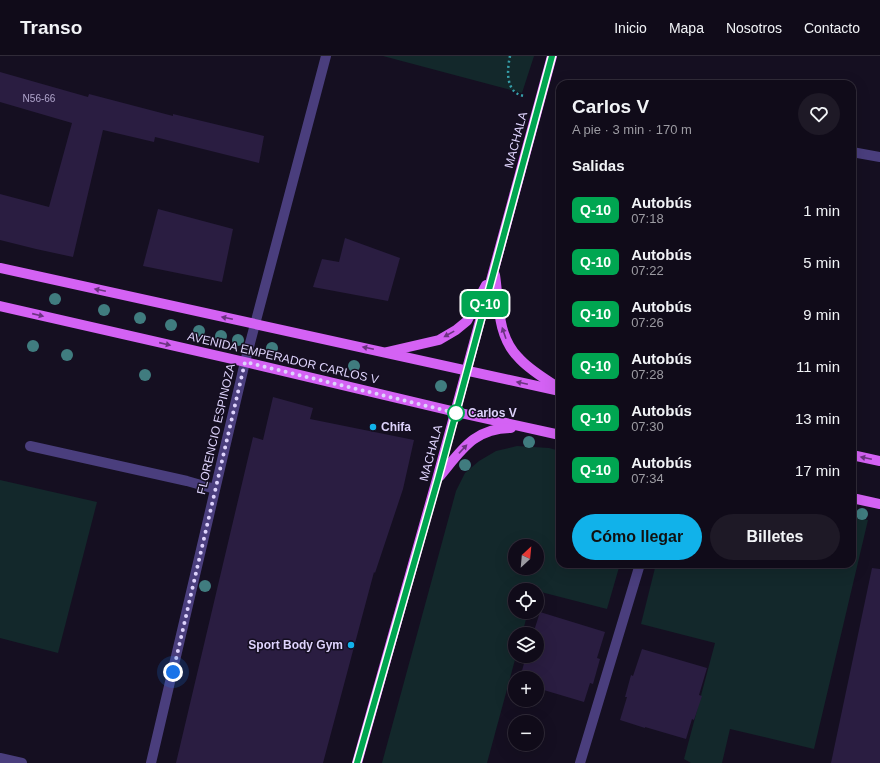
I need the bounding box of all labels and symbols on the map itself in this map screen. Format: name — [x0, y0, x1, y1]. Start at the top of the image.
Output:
house number: N56-66 — [23, 93, 56, 104]
street label: MACHALA — [502, 110, 530, 170]
one-way arrow — [94, 286, 106, 292]
line badge: Q-10 — [457, 291, 513, 317]
one-way arrow — [32, 312, 44, 318]
one-way arrow — [221, 314, 233, 320]
one-way arrow — [501, 327, 507, 339]
street label: AVENIDA EMPERADOR CARLOS V — [186, 329, 380, 387]
one-way arrow — [443, 330, 455, 337]
one-way arrow — [159, 341, 171, 347]
one-way arrow — [361, 345, 374, 351]
street label: FLORENCIO ESPINOZA — [194, 362, 238, 496]
one-way arrow — [516, 379, 528, 385]
marker: Carlos V — [447, 404, 465, 422]
place label: Carlos V — [468, 406, 517, 420]
place label: Chifa — [381, 420, 411, 434]
marker: Chifa — [368, 422, 378, 432]
street label: MACHALA — [417, 423, 445, 483]
one-way arrow — [458, 444, 467, 455]
one-way arrow — [860, 455, 872, 461]
north arrow — [508, 539, 544, 575]
place label: Sport Body Gym — [248, 638, 343, 652]
marker: Sport Body Gym — [346, 640, 356, 650]
your location — [163, 662, 183, 682]

